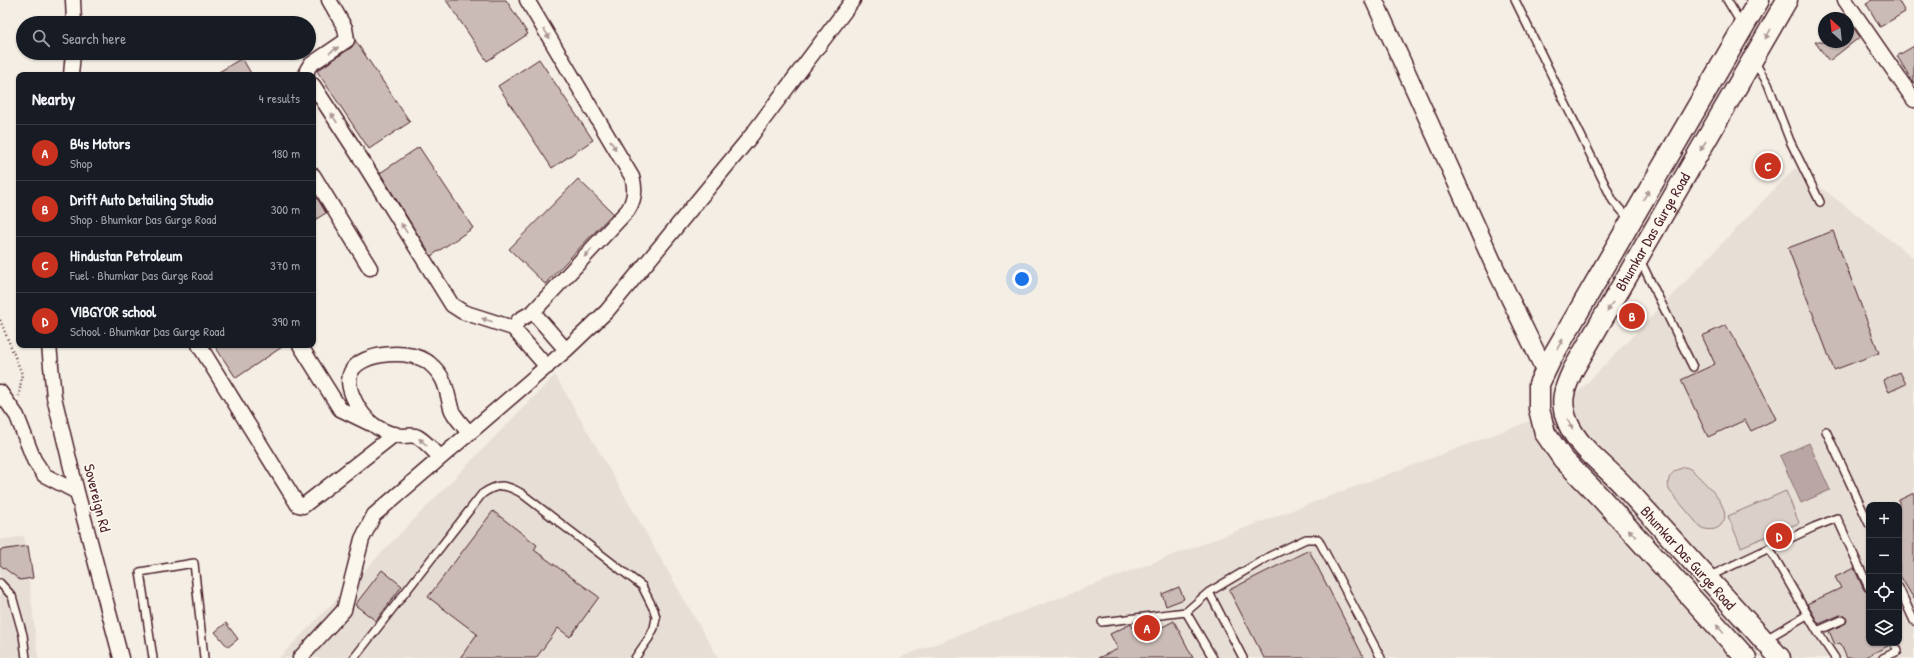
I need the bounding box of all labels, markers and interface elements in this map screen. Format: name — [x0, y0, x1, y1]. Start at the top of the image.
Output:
north arrow — [1818, 12, 1854, 48]
search box — [16, 16, 316, 60]
icon: search — [30, 27, 52, 49]
text: Search here — [62, 28, 126, 49]
one-way arrow — [543, 28, 550, 40]
one-way arrow — [1764, 28, 1771, 40]
one-way arrow — [328, 46, 340, 53]
text: Nearby — [32, 87, 75, 110]
text: 4 results — [259, 89, 300, 107]
one-way arrow — [330, 113, 338, 123]
text: B4s Motors — [70, 133, 130, 154]
one-way arrow — [609, 140, 617, 150]
one-way arrow — [1699, 140, 1706, 152]
text: A — [42, 144, 48, 162]
text: 180 m — [272, 144, 300, 162]
pin: C — [1755, 151, 1781, 181]
text: Shop — [70, 154, 92, 172]
street label: Bhumkar Das Gurge Road — [1610, 168, 1695, 295]
text: Drift Auto Detailing Studio — [70, 189, 213, 210]
one-way arrow — [1643, 189, 1650, 201]
text: B — [42, 200, 48, 218]
text: 300 m — [271, 200, 300, 218]
text: Shop · Bhumkar Das Gurge Road — [70, 210, 216, 228]
one-way arrow — [400, 222, 408, 233]
text: Hindustan Petroleum — [70, 245, 182, 266]
one-way arrow — [583, 248, 593, 258]
text: C — [41, 256, 49, 274]
text: 370 m — [270, 256, 300, 274]
text: Fuel · Bhumkar Das Gurge Road — [70, 266, 213, 284]
your location — [1012, 269, 1032, 289]
text: VIBGYOR school — [70, 301, 156, 322]
one-way arrow — [1606, 301, 1613, 313]
pin: B — [1619, 301, 1645, 331]
text: D — [42, 312, 48, 330]
text: 390 m — [272, 312, 300, 330]
one-way arrow — [481, 317, 493, 323]
text: School · Bhumkar Das Gurge Road — [70, 322, 225, 340]
one-way arrow — [1556, 338, 1563, 350]
one-way arrow — [1567, 418, 1573, 430]
one-way arrow — [418, 437, 428, 446]
street label: Sovereign Rd — [79, 462, 116, 534]
street label: Bhumkar Das Gurge Road — [1636, 501, 1741, 614]
map controls — [1866, 502, 1902, 646]
button: + — [1866, 502, 1902, 538]
pin: D — [1766, 521, 1792, 551]
one-way arrow — [1628, 528, 1637, 538]
button: − — [1866, 538, 1902, 574]
button: locate — [1866, 574, 1902, 610]
button: layers — [1866, 610, 1902, 646]
pin: A — [1134, 613, 1160, 643]
one-way arrow — [1715, 624, 1724, 634]

